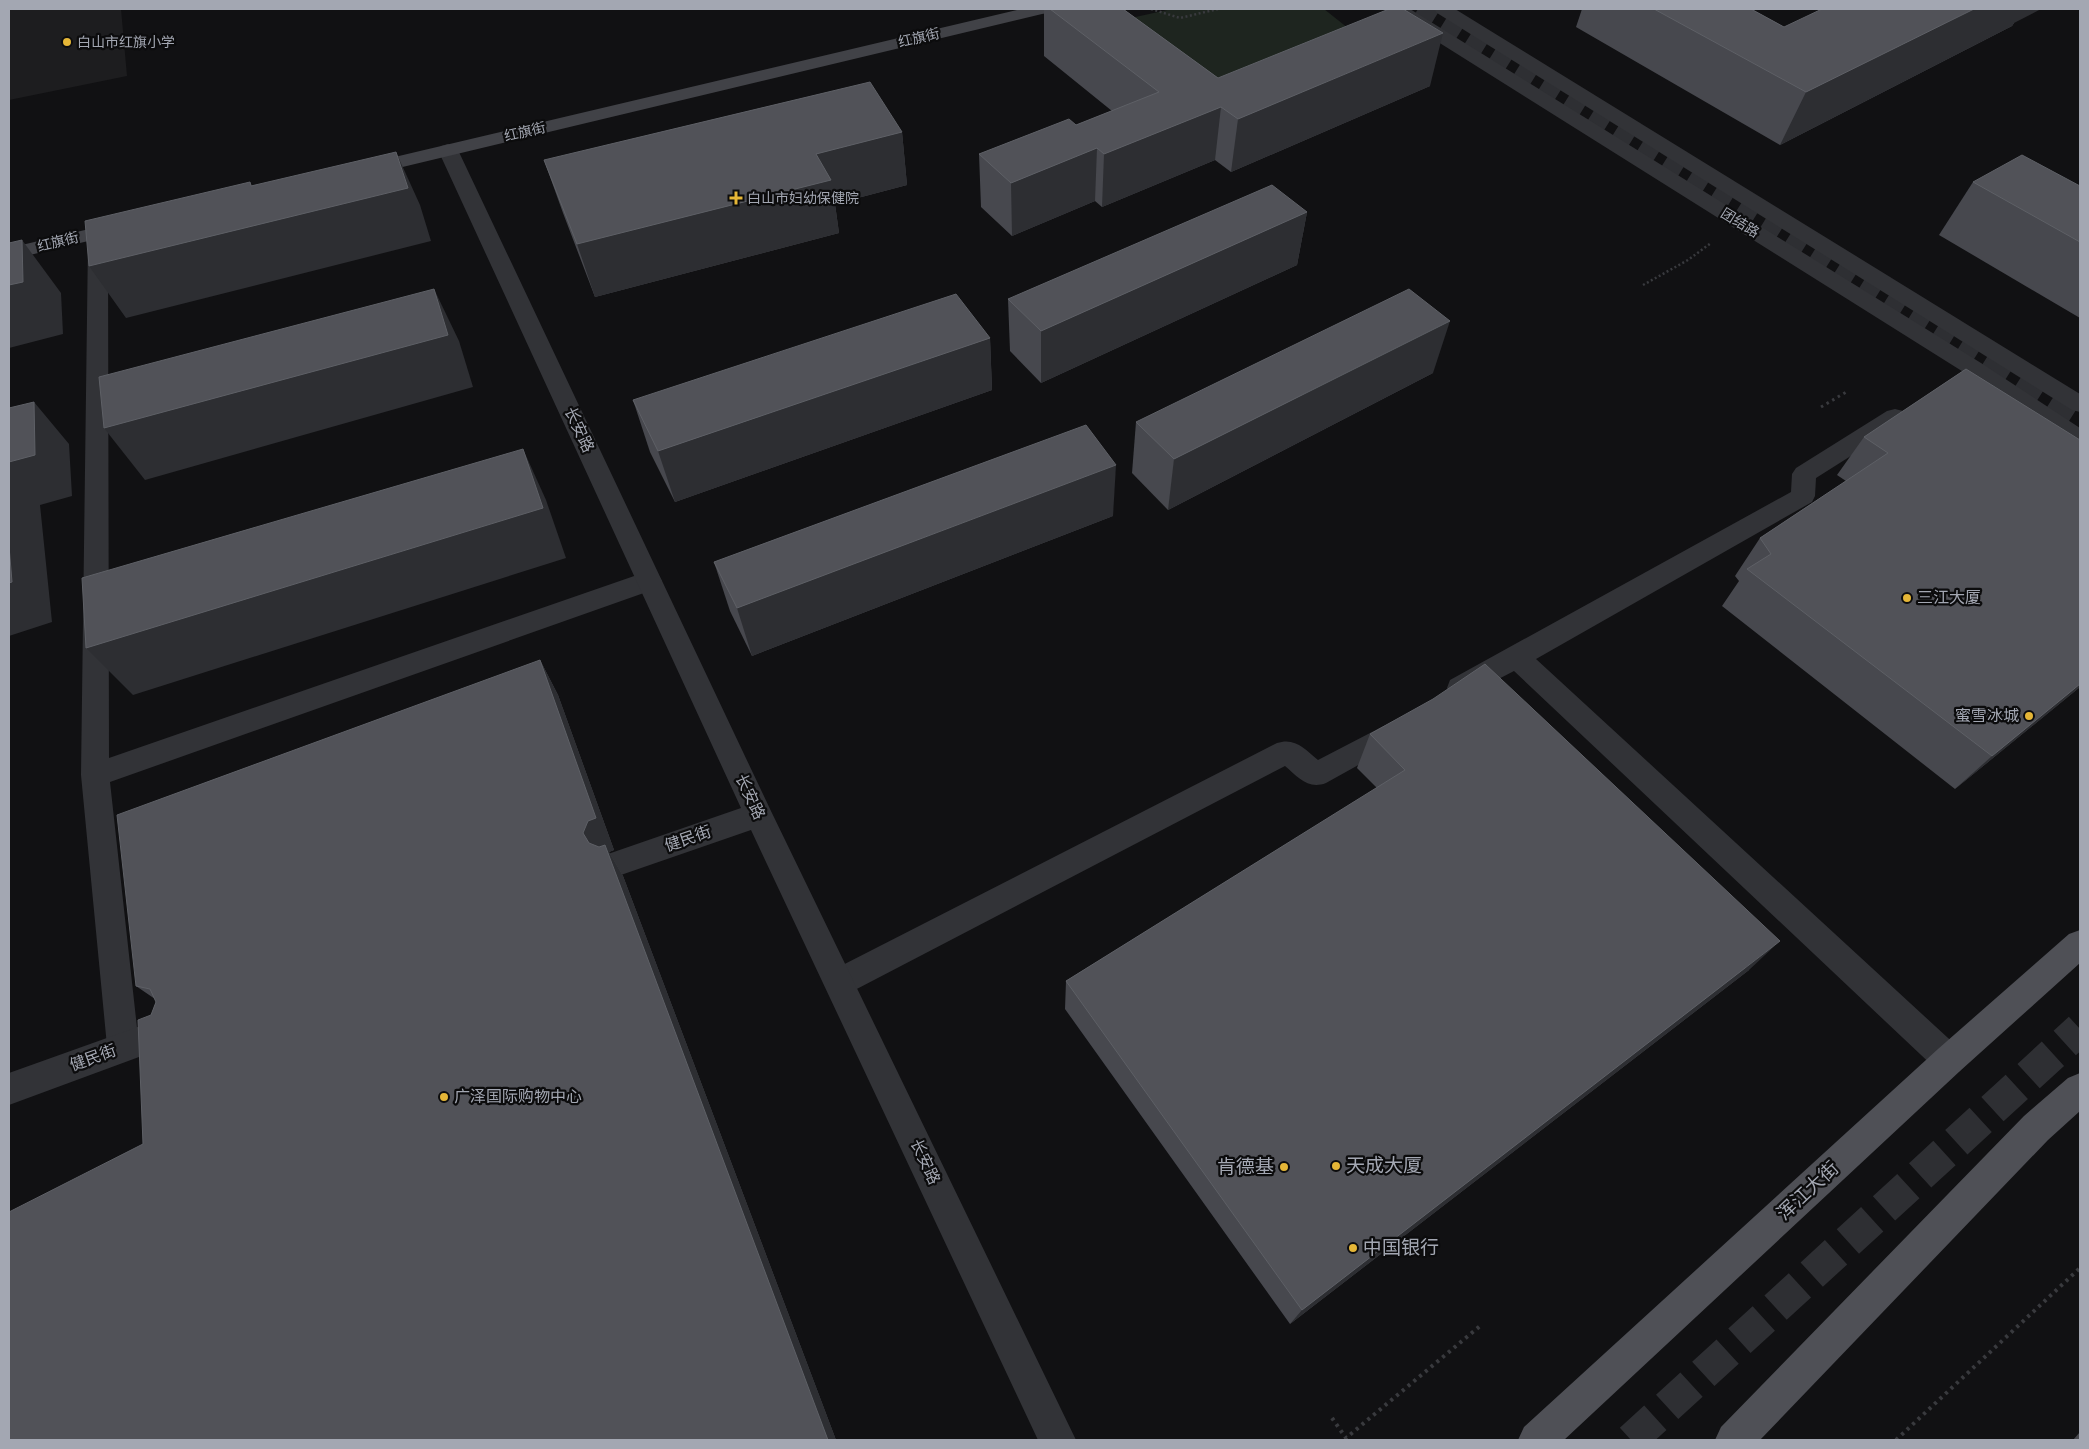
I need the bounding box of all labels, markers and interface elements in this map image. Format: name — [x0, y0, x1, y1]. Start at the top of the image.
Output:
street label: 红旗街 — [897, 25, 941, 51]
place label: 白山市红旗小学 — [77, 34, 175, 51]
marker: 白山市红旗小学 — [61, 36, 73, 48]
street label: 红旗街 — [503, 119, 547, 145]
place label: 白山市妇幼保健院 — [747, 190, 859, 207]
marker: 白山市妇幼保健院 — [729, 191, 743, 205]
street label: 团结路 — [1718, 205, 1762, 241]
street label: 红旗街 — [36, 229, 80, 255]
street label: 长安路 — [560, 404, 598, 456]
place label: 三江大厦 — [1917, 588, 1981, 608]
marker: 三江大厦 — [1901, 592, 1913, 604]
place label: 蜜雪冰城 — [1955, 706, 2019, 726]
marker: 蜜雪冰城 — [2023, 710, 2035, 722]
street label: 长安路 — [731, 771, 769, 823]
street label: 健民街 — [662, 822, 714, 856]
street label: 健民街 — [67, 1040, 119, 1076]
place label: 广泽国际购物中心 — [454, 1087, 582, 1107]
marker: 广泽国际购物中心 — [438, 1091, 450, 1103]
street label: 长安路 — [906, 1136, 944, 1188]
place label: 天成大厦 — [1346, 1155, 1422, 1177]
place label: 肯德基 — [1217, 1156, 1274, 1178]
street label: 浑江大街 — [1773, 1157, 1843, 1225]
marker: 天成大厦 — [1330, 1160, 1342, 1172]
marker: 肯德基 — [1278, 1161, 1290, 1173]
place label: 中国银行 — [1363, 1237, 1439, 1259]
marker: 中国银行 — [1347, 1242, 1359, 1254]

